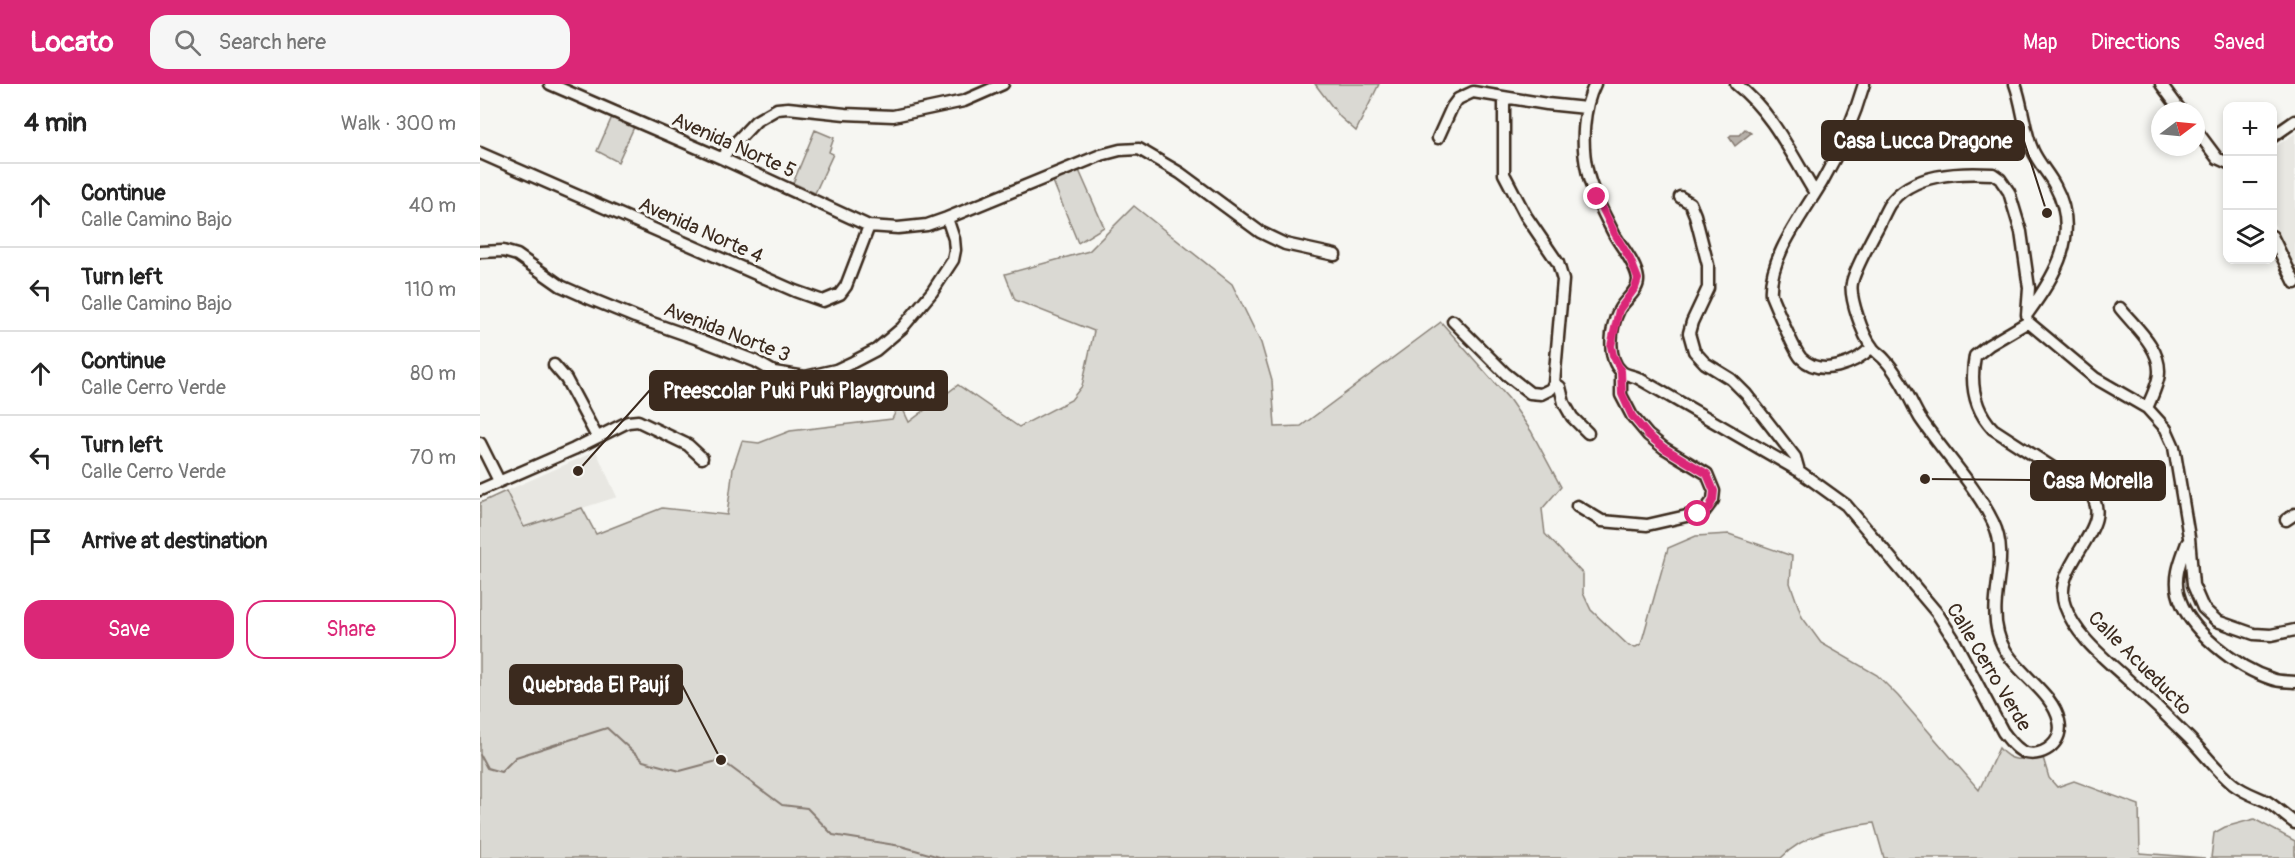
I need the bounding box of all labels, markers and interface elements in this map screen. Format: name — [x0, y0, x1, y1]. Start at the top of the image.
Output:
search box — [150, 15, 570, 69]
text: Locato — [30, 25, 114, 60]
icon: search — [171, 26, 204, 59]
text: Search here — [219, 28, 326, 56]
text: Map — [2023, 29, 2058, 56]
text: Directions — [2091, 29, 2180, 56]
text: Saved — [2213, 29, 2265, 56]
north arrow — [2151, 102, 2205, 156]
map controls — [2223, 102, 2277, 264]
button: + — [2223, 102, 2277, 156]
text: 4 min — [24, 107, 87, 139]
street label: Avenida Norte 5 — [668, 107, 800, 183]
text: Walk · 300 m — [341, 111, 456, 136]
callout: Casa Lucca Dragone — [1822, 121, 2024, 160]
text: Casa Lucca Dragone — [1834, 128, 2013, 155]
button: − — [2223, 156, 2277, 210]
text: Continue — [81, 179, 165, 207]
route end — [1583, 183, 1609, 209]
icon: ahead — [24, 189, 57, 222]
street label: Avenida Norte 4 — [635, 191, 768, 269]
text: 40 m — [409, 193, 456, 218]
text: Calle Camino Bajo — [81, 207, 232, 232]
button: layers — [2223, 210, 2277, 264]
text: Turn left — [81, 263, 163, 291]
icon: left — [24, 273, 57, 306]
text: 110 m — [405, 277, 456, 302]
text: Calle Camino Bajo — [81, 291, 232, 316]
street label: Avenida Norte 3 — [660, 296, 794, 368]
text: Continue — [81, 347, 165, 375]
icon: ahead — [24, 357, 57, 390]
text: 80 m — [410, 361, 456, 386]
callout: Preescolar Puki Puki Playground — [650, 371, 947, 410]
text: Calle Cerro Verde — [81, 375, 226, 400]
text: Preescolar Puki Puki Playground — [663, 378, 935, 405]
text: Turn left — [81, 431, 163, 459]
icon: left — [24, 441, 57, 474]
text: 70 m — [410, 445, 456, 470]
text: Calle Cerro Verde — [81, 459, 226, 484]
callout: Casa Morella — [2031, 461, 2165, 500]
text: Casa Morella — [2043, 468, 2153, 495]
route start — [1684, 500, 1710, 526]
icon: arrive — [24, 525, 57, 558]
text: Arrive at destination — [81, 527, 267, 555]
street label: Calle Cerro Verde — [1941, 598, 2037, 736]
button: Save — [24, 600, 234, 659]
button: Share — [246, 600, 456, 659]
street label: Calle Acueducto — [2083, 606, 2198, 721]
callout: Quebrada El Paují — [510, 665, 682, 704]
text: Quebrada El Paují — [522, 672, 670, 699]

